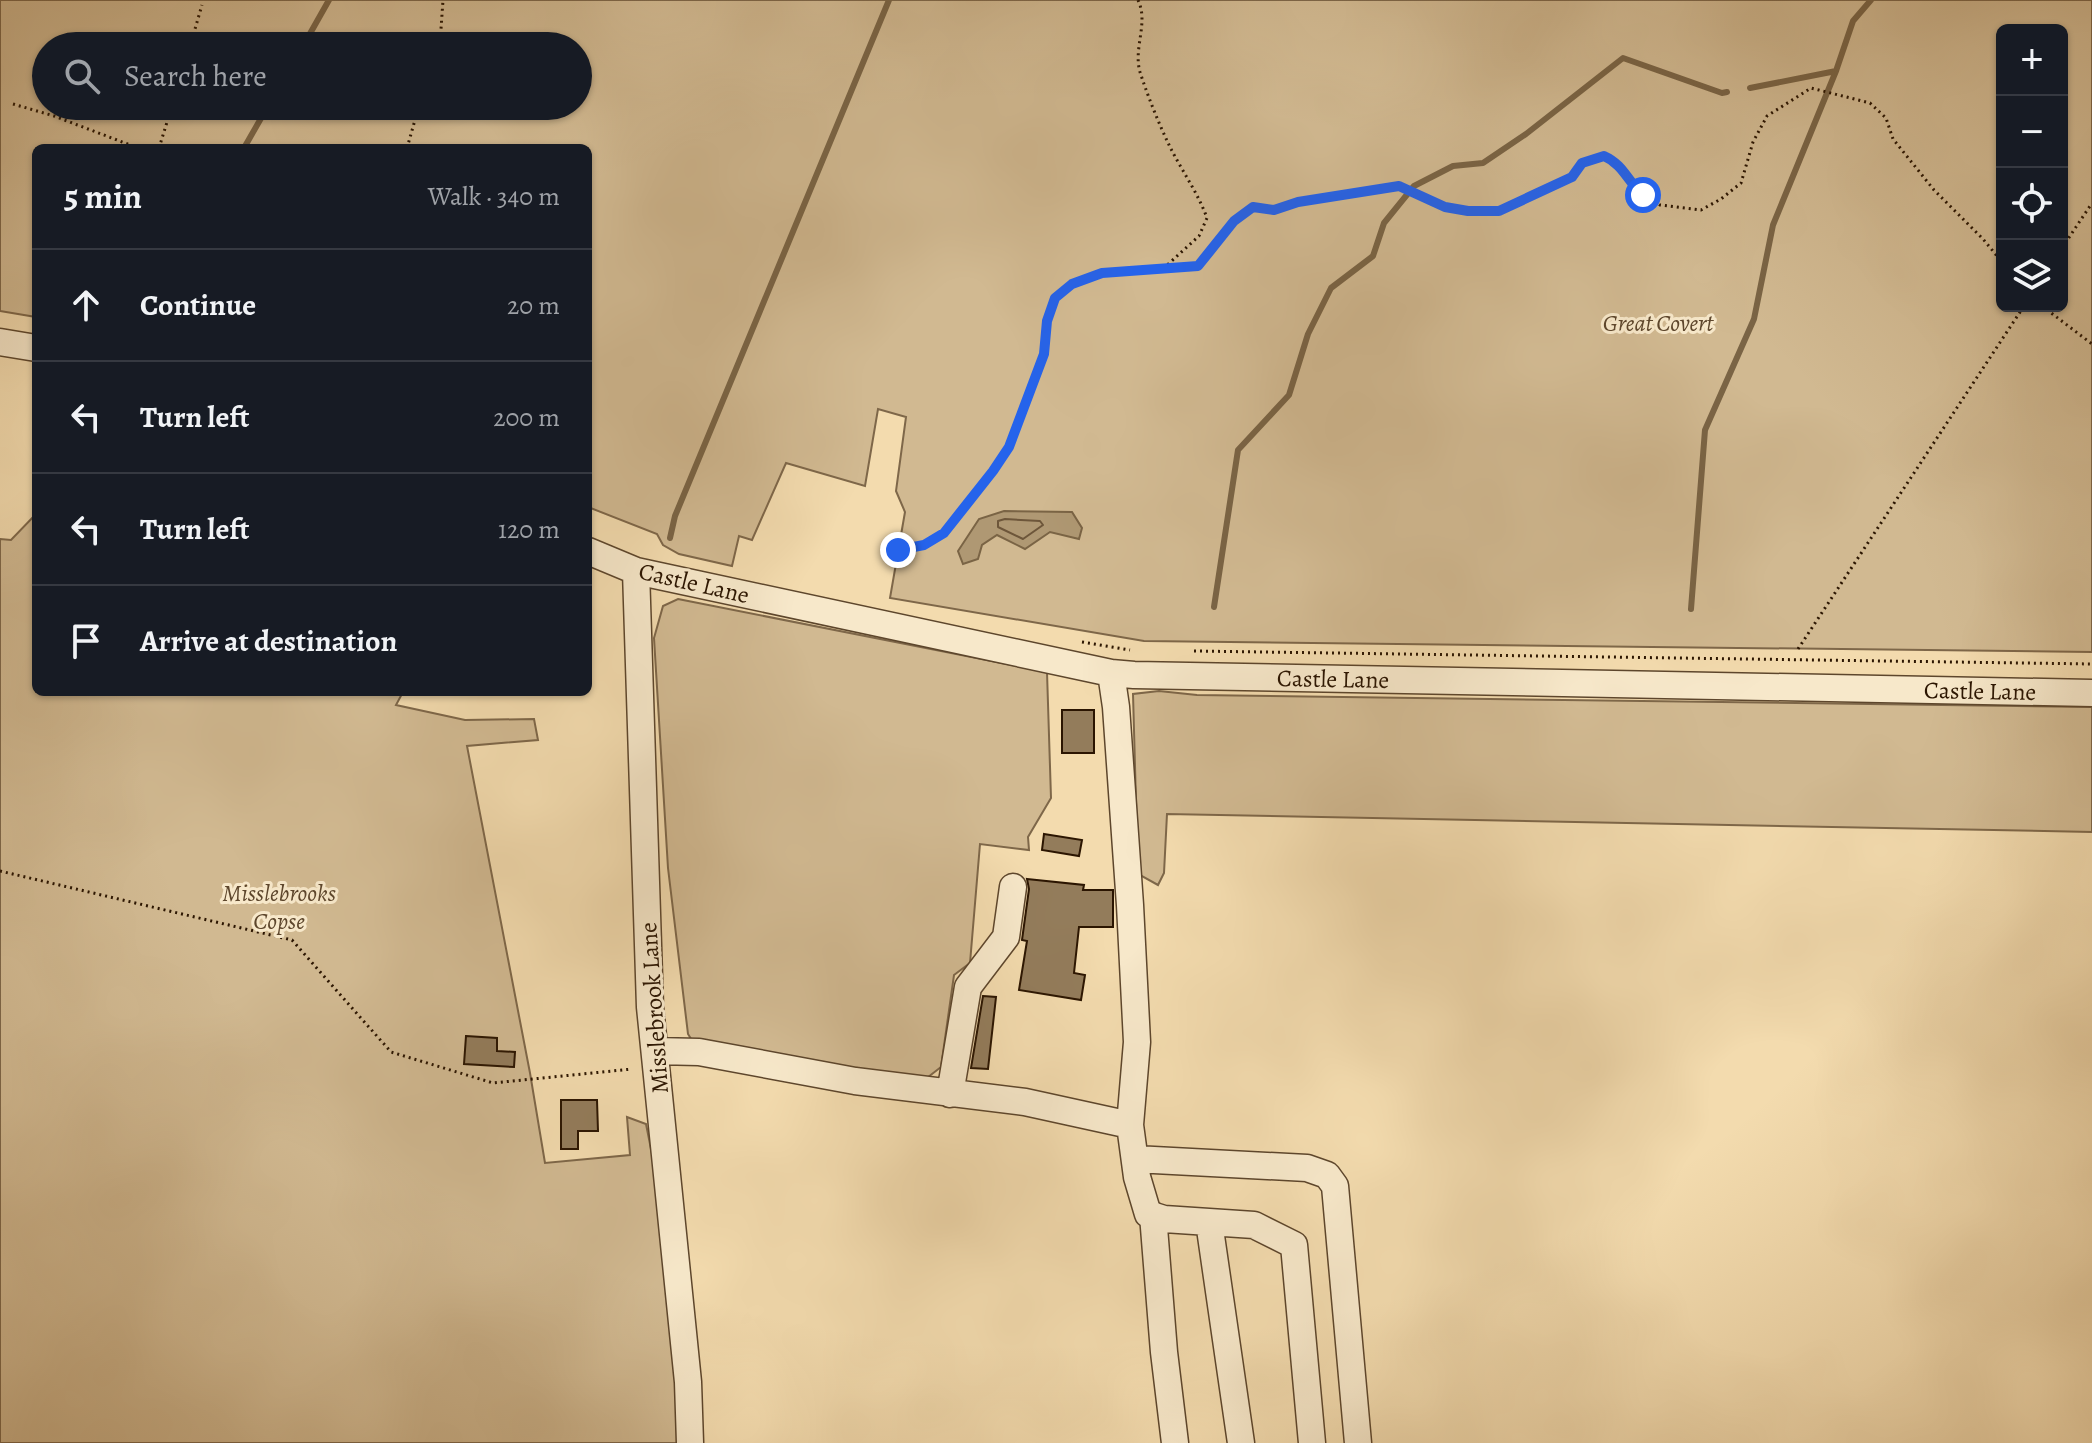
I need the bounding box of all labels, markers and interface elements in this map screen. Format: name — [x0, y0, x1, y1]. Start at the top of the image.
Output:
map controls — [1996, 24, 2068, 312]
button: + — [1996, 24, 2068, 96]
search box — [32, 32, 592, 120]
icon: search — [60, 54, 104, 98]
text: Search here — [124, 56, 267, 96]
button: − — [1996, 96, 2068, 168]
button: locate — [1996, 168, 2068, 240]
text: 5 min — [64, 173, 142, 220]
route start — [1625, 177, 1661, 213]
text: Walk · 340 m — [428, 179, 560, 214]
button: layers — [1996, 240, 2068, 312]
icon: ahead — [64, 283, 108, 327]
text: Continue — [140, 285, 256, 325]
text: 20 m — [507, 288, 560, 323]
park label: Great Covert — [1603, 307, 1714, 339]
icon: left — [64, 395, 108, 439]
text: Turn left — [140, 397, 249, 437]
text: 200 m — [493, 400, 560, 435]
icon: left — [64, 507, 108, 551]
text: Turn left — [140, 509, 249, 549]
text: 120 m — [498, 512, 560, 547]
route end — [880, 532, 916, 568]
street label: Castle Lane — [636, 555, 752, 611]
icon: arrive — [64, 619, 108, 663]
text: Arrive at destination — [140, 621, 397, 661]
street label: Castle Lane — [1277, 662, 1389, 696]
street label: Castle Lane — [1924, 674, 2036, 708]
park label: Misslebrooks Copse — [222, 877, 336, 937]
street label: Misslebrook Lane — [632, 921, 676, 1095]

